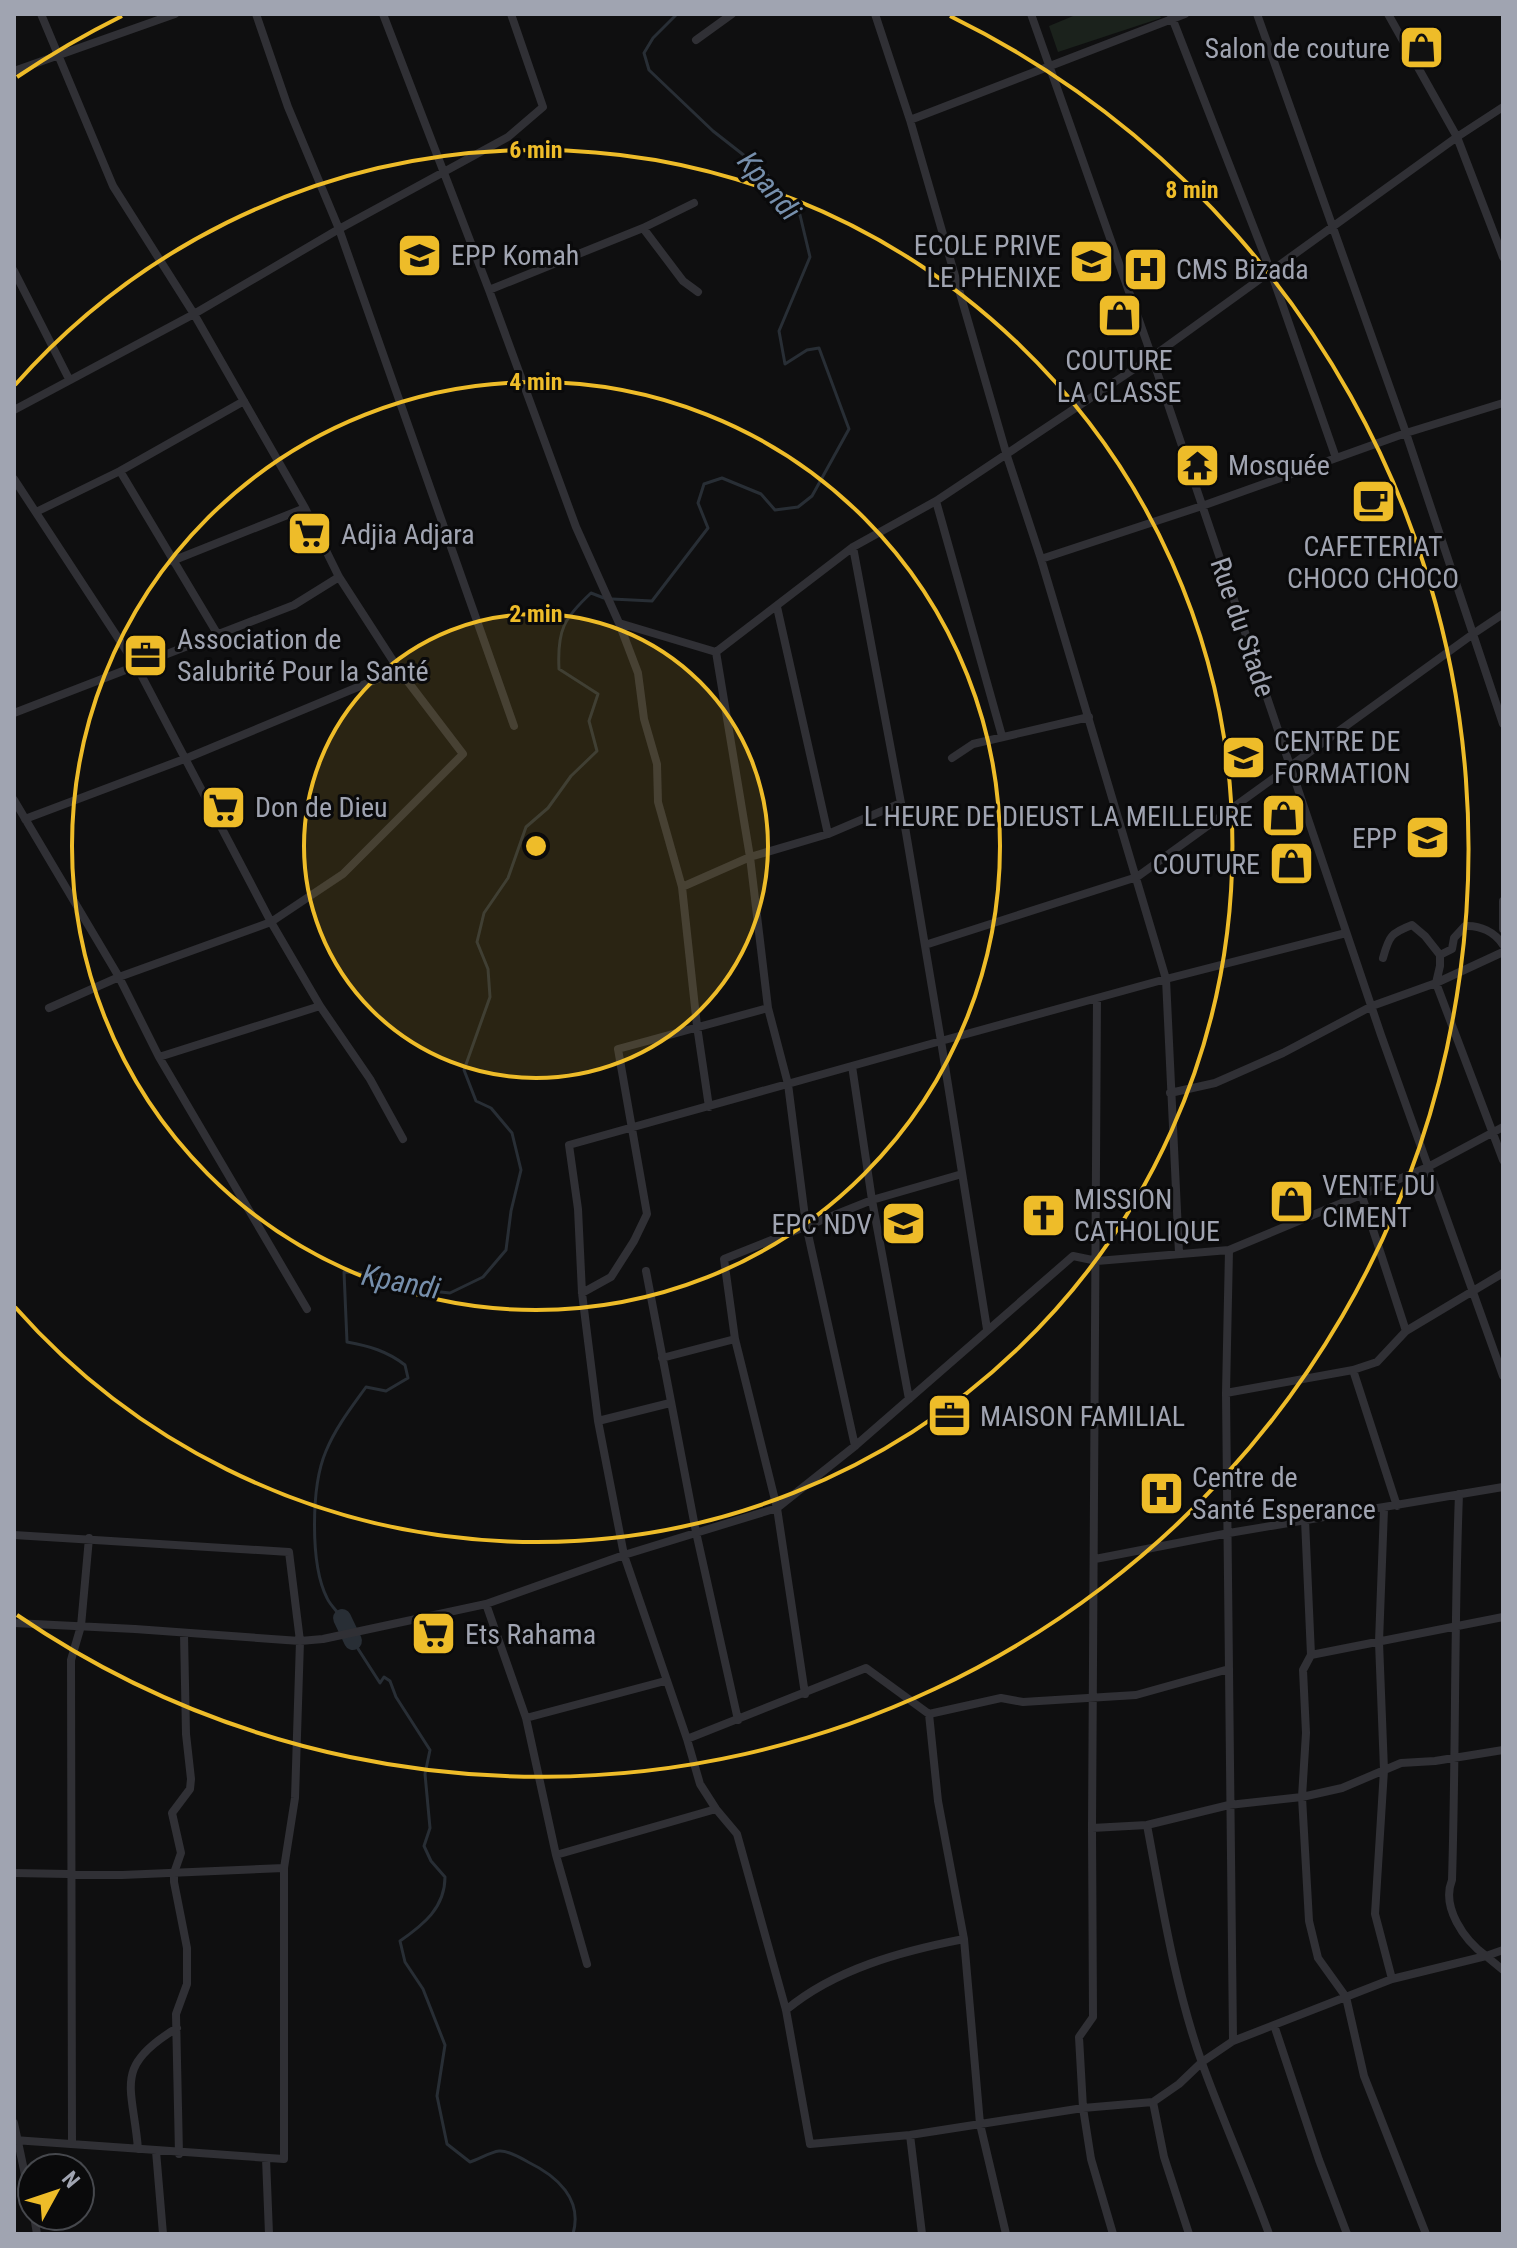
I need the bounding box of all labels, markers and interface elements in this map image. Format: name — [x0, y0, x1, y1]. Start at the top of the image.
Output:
shop icon: Salon de couture — [1397, 24, 1445, 72]
place label: Salon de couture — [1204, 32, 1390, 65]
text: 6 min — [509, 136, 563, 164]
water label: Kpandi — [731, 144, 808, 227]
text: 8 min — [1165, 176, 1219, 204]
place label: ECOLE PRIVE LE PHENIXE — [914, 229, 1061, 294]
school or university icon: EPP Komah — [396, 231, 444, 279]
school or university icon: ECOLE PRIVE LE PHENIXE — [1068, 237, 1116, 285]
place label: EPP Komah — [451, 239, 579, 272]
hospital icon: CMS Bizada — [1121, 245, 1169, 293]
place label: CMS Bizada — [1176, 253, 1309, 286]
shop icon: COUTURE LA CLASSE — [1095, 292, 1143, 340]
place label: COUTURE LA CLASSE — [1057, 344, 1181, 409]
text: 4 min — [509, 368, 563, 396]
temple icon: Mosquée — [1173, 441, 1221, 489]
place label: Mosquée — [1228, 449, 1330, 482]
cafe icon: CAFETERIAT CHOCO CHOCO — [1349, 478, 1397, 526]
supermarket icon: Adjia Adjara — [286, 510, 334, 558]
place label: Adjia Adjara — [341, 518, 475, 551]
place label: CAFETERIAT CHOCO CHOCO — [1287, 530, 1459, 595]
street label: Rue du Stade — [1203, 553, 1282, 701]
text: 2 min — [509, 600, 563, 628]
place label: Association de Salubrité Pour la Santé — [177, 623, 429, 688]
office icon: Association de Salubrité Pour la Santé — [122, 631, 170, 679]
place label: CENTRE DE FORMATION — [1274, 725, 1411, 790]
school or university icon: CENTRE DE FORMATION — [1219, 733, 1267, 781]
supermarket icon: Don de Dieu — [200, 783, 248, 831]
place label: Don de Dieu — [255, 791, 388, 824]
shop icon: L HEURE DE DIEUST LA MEILLEURE — [1260, 792, 1308, 840]
place label: L HEURE DE DIEUST LA MEILLEURE — [864, 800, 1253, 833]
school or university icon: EPP — [1404, 814, 1452, 862]
place label: EPP — [1352, 822, 1397, 855]
centre of rings — [522, 832, 550, 860]
shop icon: COUTURE — [1267, 840, 1315, 888]
place label: COUTURE — [1152, 848, 1260, 881]
place label: VENTE DU CIMENT — [1322, 1169, 1435, 1234]
shop icon: VENTE DU CIMENT — [1267, 1177, 1315, 1225]
place label: MISSION CATHOLIQUE — [1074, 1183, 1220, 1248]
church icon: MISSION CATHOLIQUE — [1019, 1191, 1067, 1239]
school or university icon: EPC NDV — [879, 1200, 927, 1248]
place label: EPC NDV — [772, 1208, 872, 1241]
water label: Kpandi — [359, 1257, 444, 1306]
office icon: MAISON FAMILIAL — [925, 1392, 973, 1440]
place label: MAISON FAMILIAL — [980, 1400, 1185, 1433]
place label: Centre de Santé Esperance — [1192, 1461, 1376, 1526]
hospital icon: Centre de Santé Esperance — [1137, 1469, 1185, 1517]
supermarket icon: Ets Rahama — [410, 1610, 458, 1658]
place label: Ets Rahama — [465, 1618, 596, 1651]
north arrow — [16, 2152, 96, 2232]
text: N — [57, 2166, 85, 2193]

